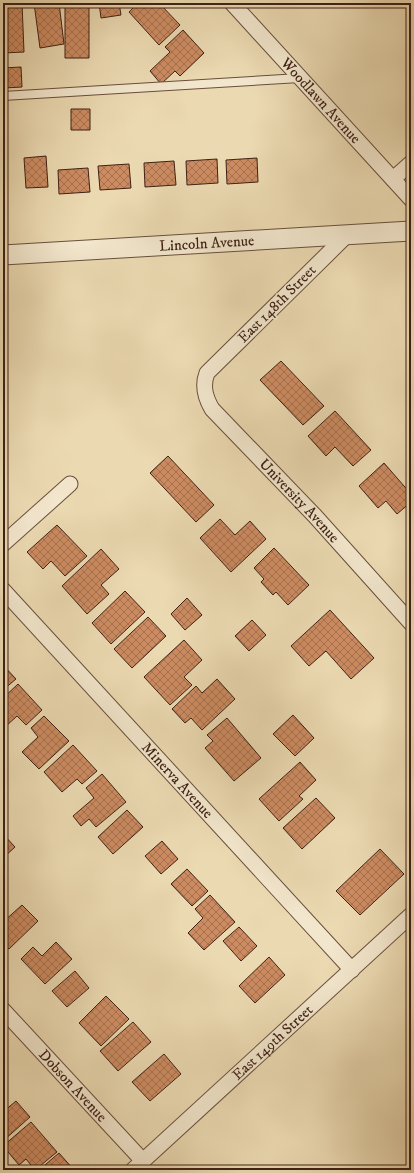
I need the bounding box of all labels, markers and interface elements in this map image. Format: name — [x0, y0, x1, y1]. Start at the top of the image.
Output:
street label: Woodlawn Avenue — [276, 53, 365, 147]
street label: Lincoln Avenue — [159, 231, 255, 255]
street label: East 148th Street — [234, 261, 320, 347]
street label: University Avenue — [255, 455, 344, 547]
street label: Minerva Avenue — [138, 738, 217, 822]
street label: East 149th Street — [228, 1000, 317, 1084]
street label: Dobson Avenue — [35, 1045, 111, 1126]

